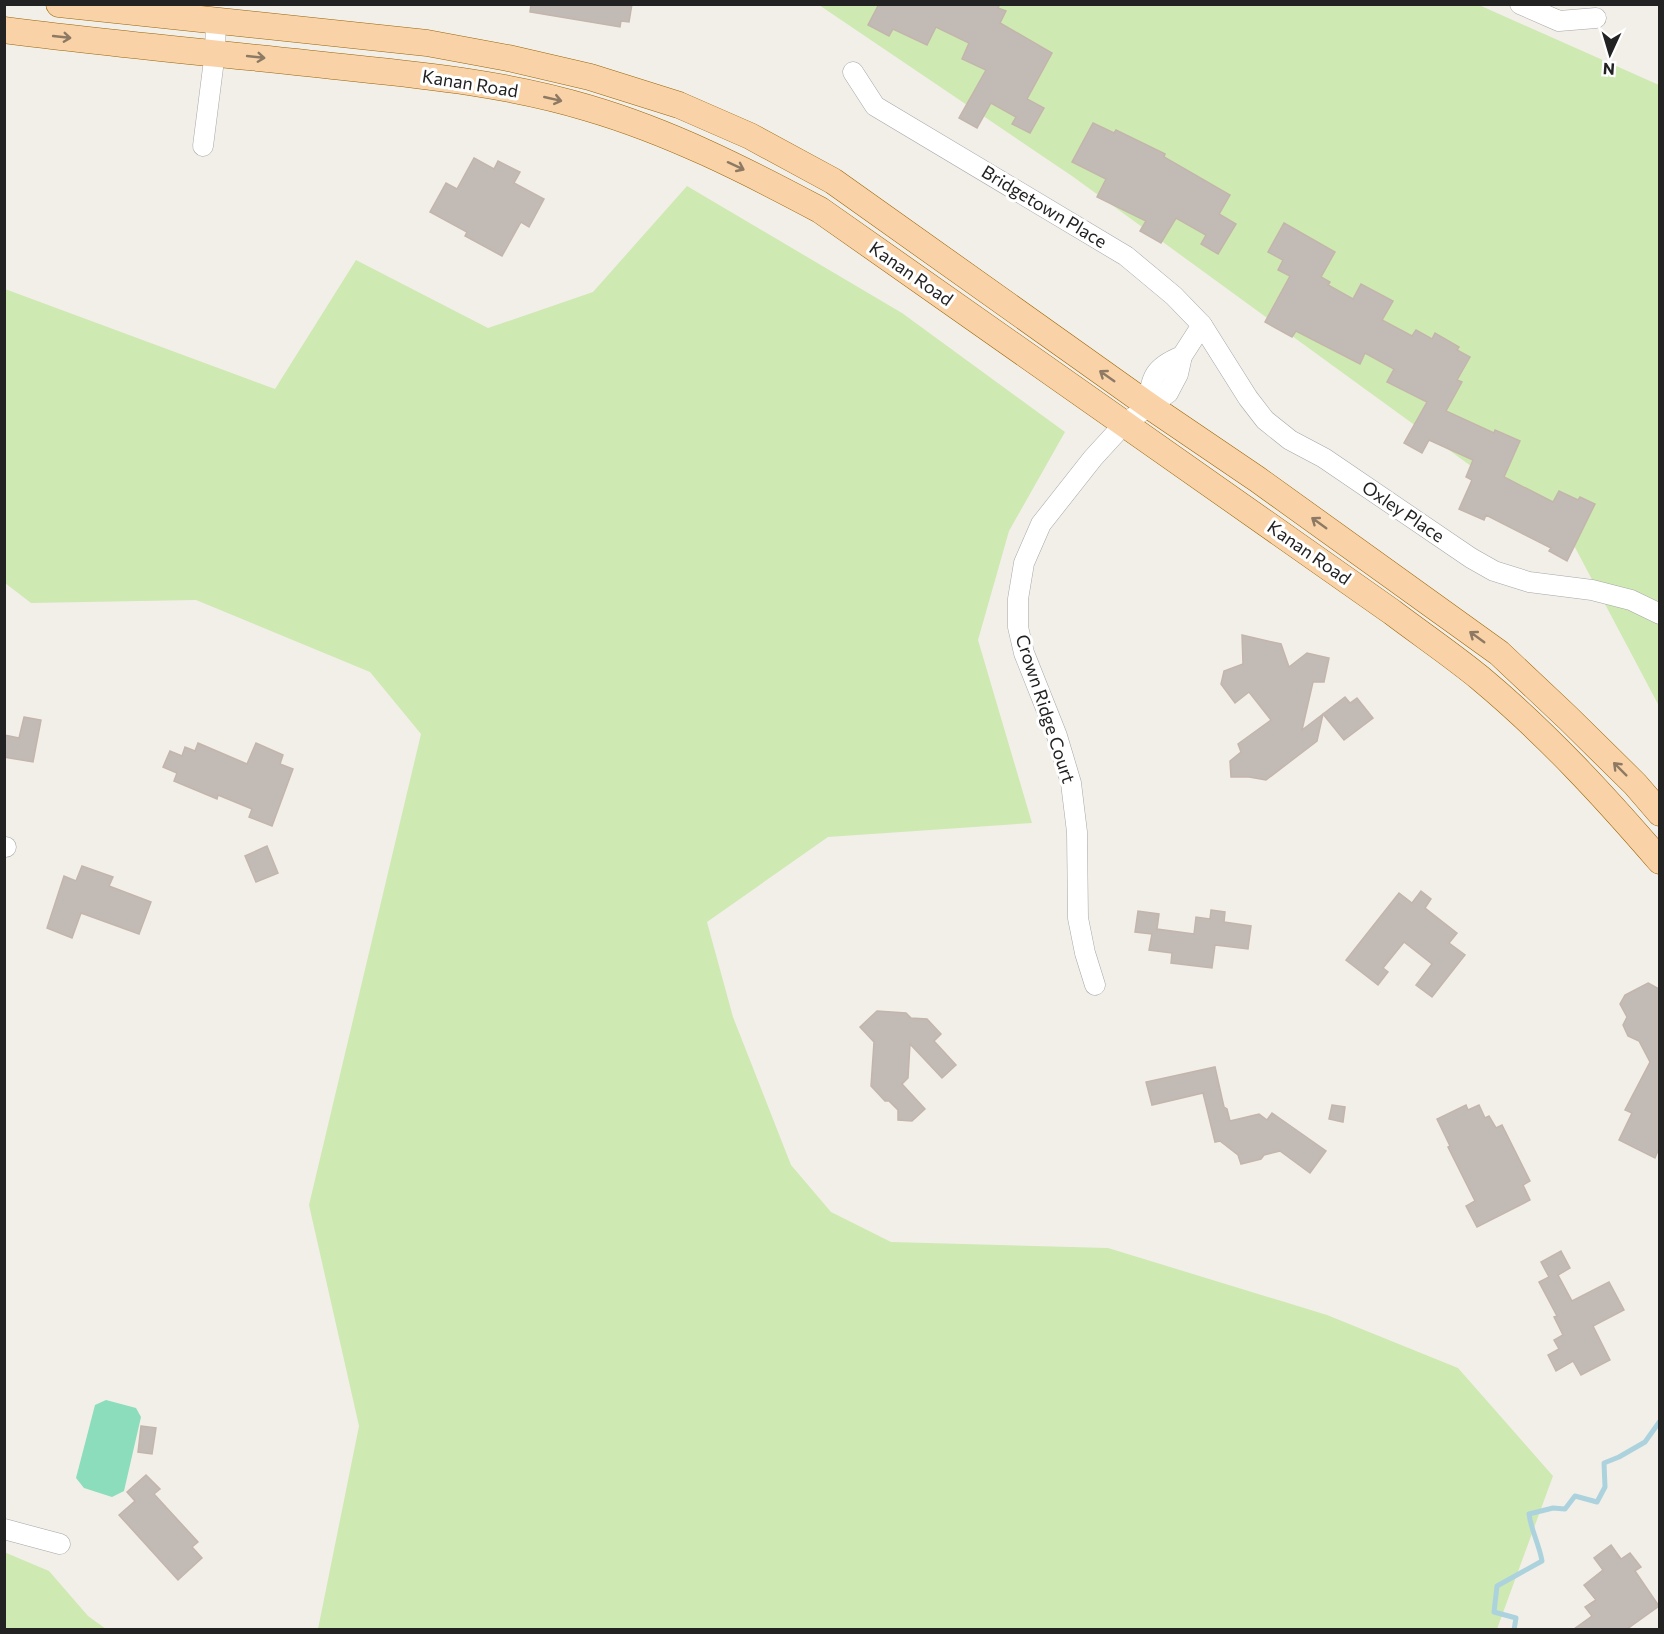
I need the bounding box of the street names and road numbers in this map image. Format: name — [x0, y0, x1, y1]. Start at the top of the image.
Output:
street label: Kanan Road — [421, 65, 520, 101]
street label: Bridgetown Place — [978, 160, 1111, 252]
street label: Kanan Road — [866, 236, 958, 310]
street label: Oxley Place — [1358, 476, 1449, 547]
street label: Kanan Road — [1264, 515, 1356, 589]
street label: Crown Ridge Court — [1012, 632, 1080, 786]

